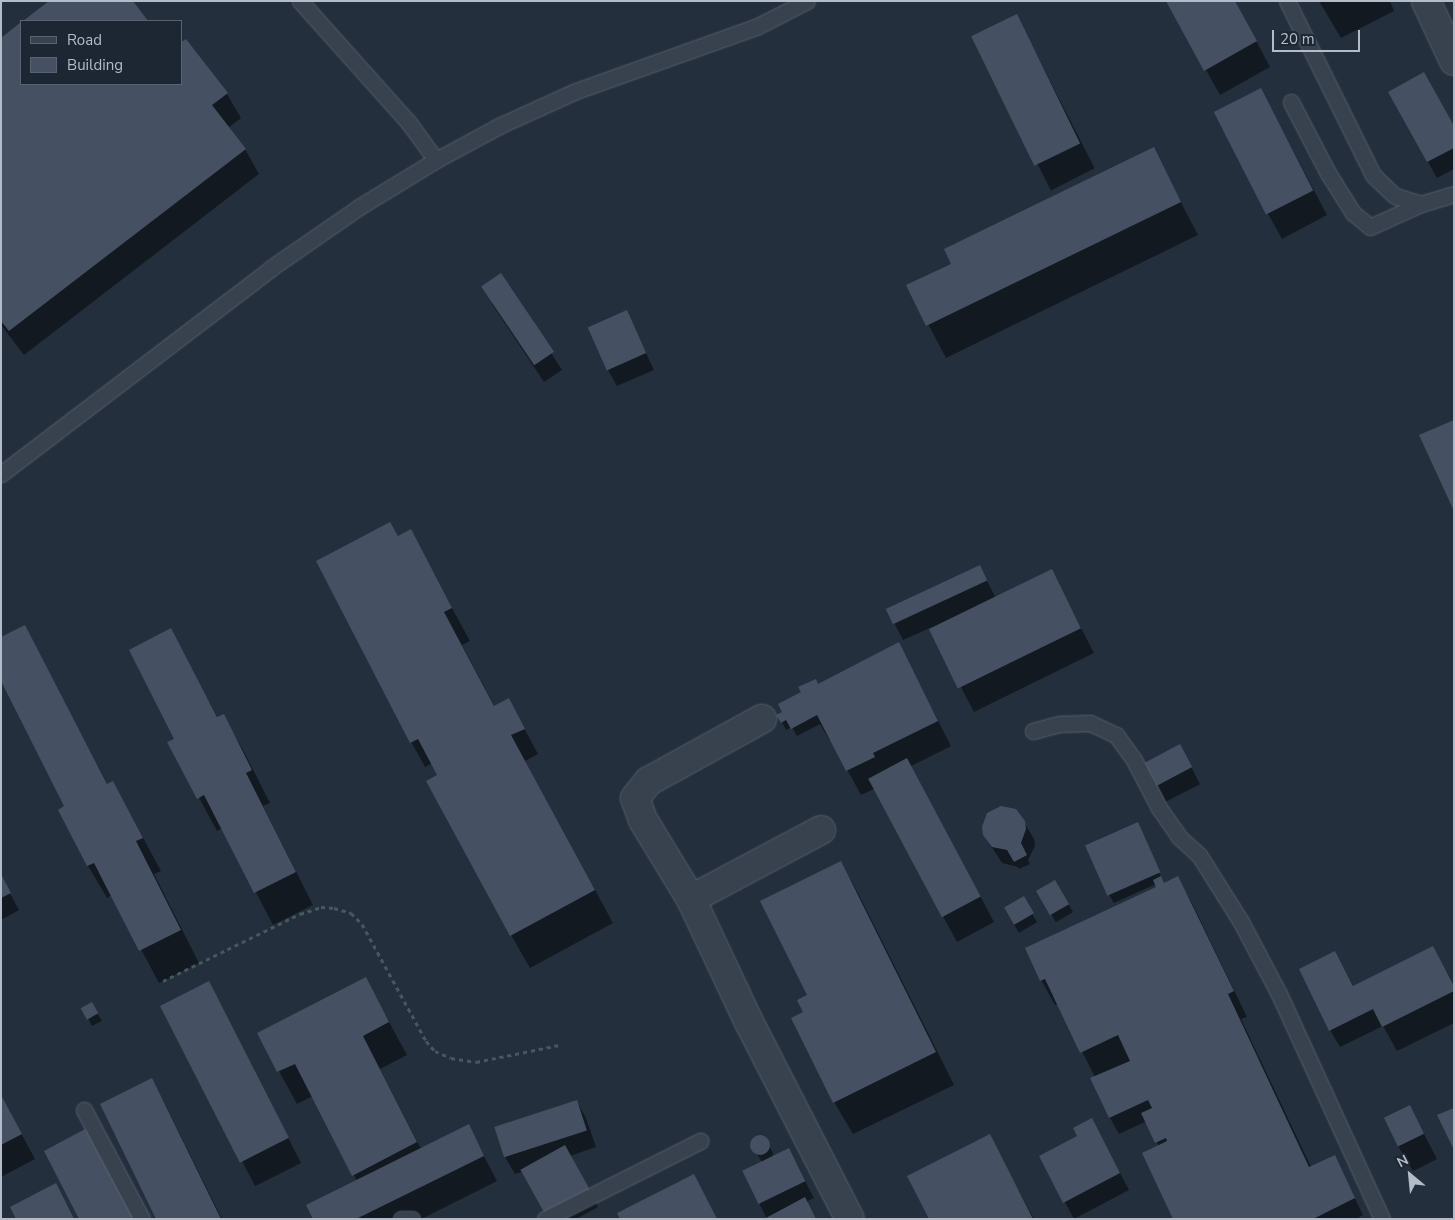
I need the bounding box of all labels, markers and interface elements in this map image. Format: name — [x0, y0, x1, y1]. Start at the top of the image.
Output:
legend — [20, 20, 182, 85]
scale bar — [1275, 20, 1362, 52]
text: 20 m — [1280, 29, 1315, 49]
text: Road — [67, 30, 102, 50]
text: Building — [67, 55, 123, 75]
north arrow — [1385, 1150, 1435, 1200]
text: N — [1394, 1150, 1412, 1172]

